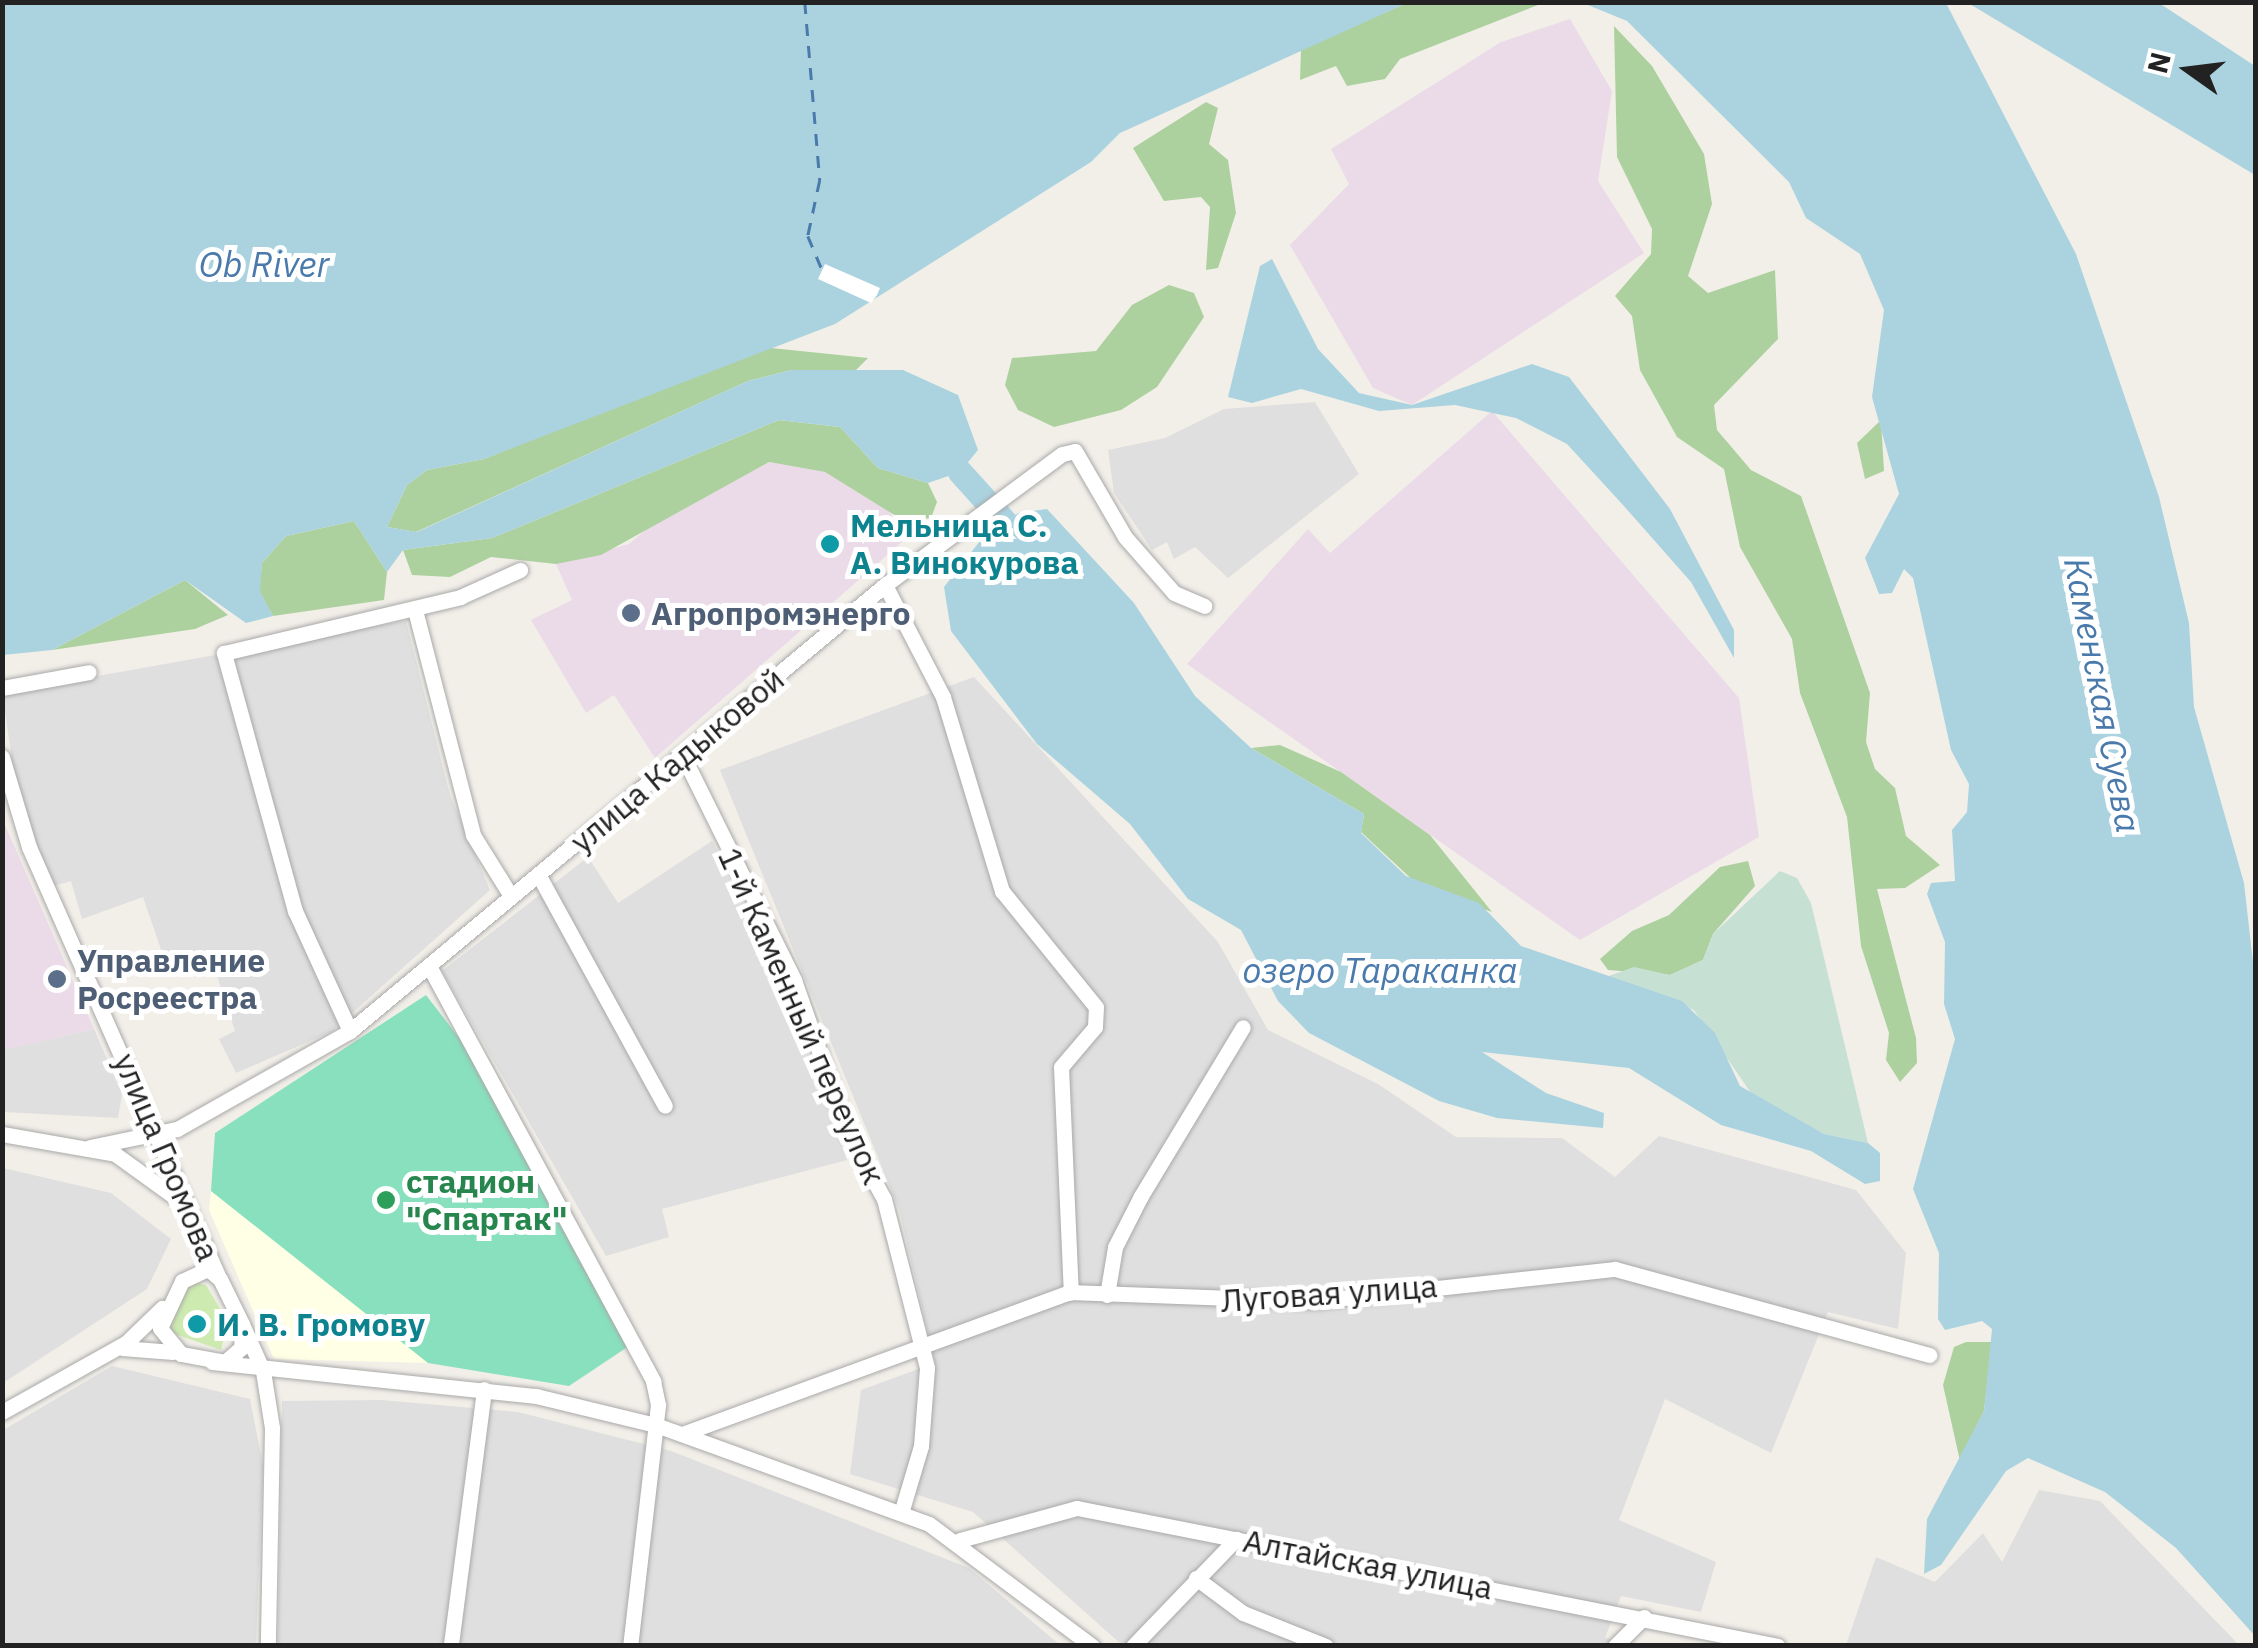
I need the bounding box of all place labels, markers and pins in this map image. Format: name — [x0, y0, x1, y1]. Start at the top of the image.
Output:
place label: Мельница С. А. Винокурова — [850, 507, 1079, 582]
marker: Мельница С. А. Винокурова — [819, 533, 841, 555]
place label: Агропромэнерго — [651, 594, 911, 632]
marker: Агропромэнерго — [620, 602, 642, 624]
place label: Управление Росреестра — [77, 942, 265, 1017]
marker: Управление Росреестра — [46, 968, 68, 990]
place label: стадион "Спартак" — [406, 1163, 567, 1238]
marker: стадион "Спартак" — [375, 1189, 397, 1211]
place label: И. В. Громову — [217, 1305, 425, 1343]
marker: И. В. Громову — [186, 1313, 208, 1335]

